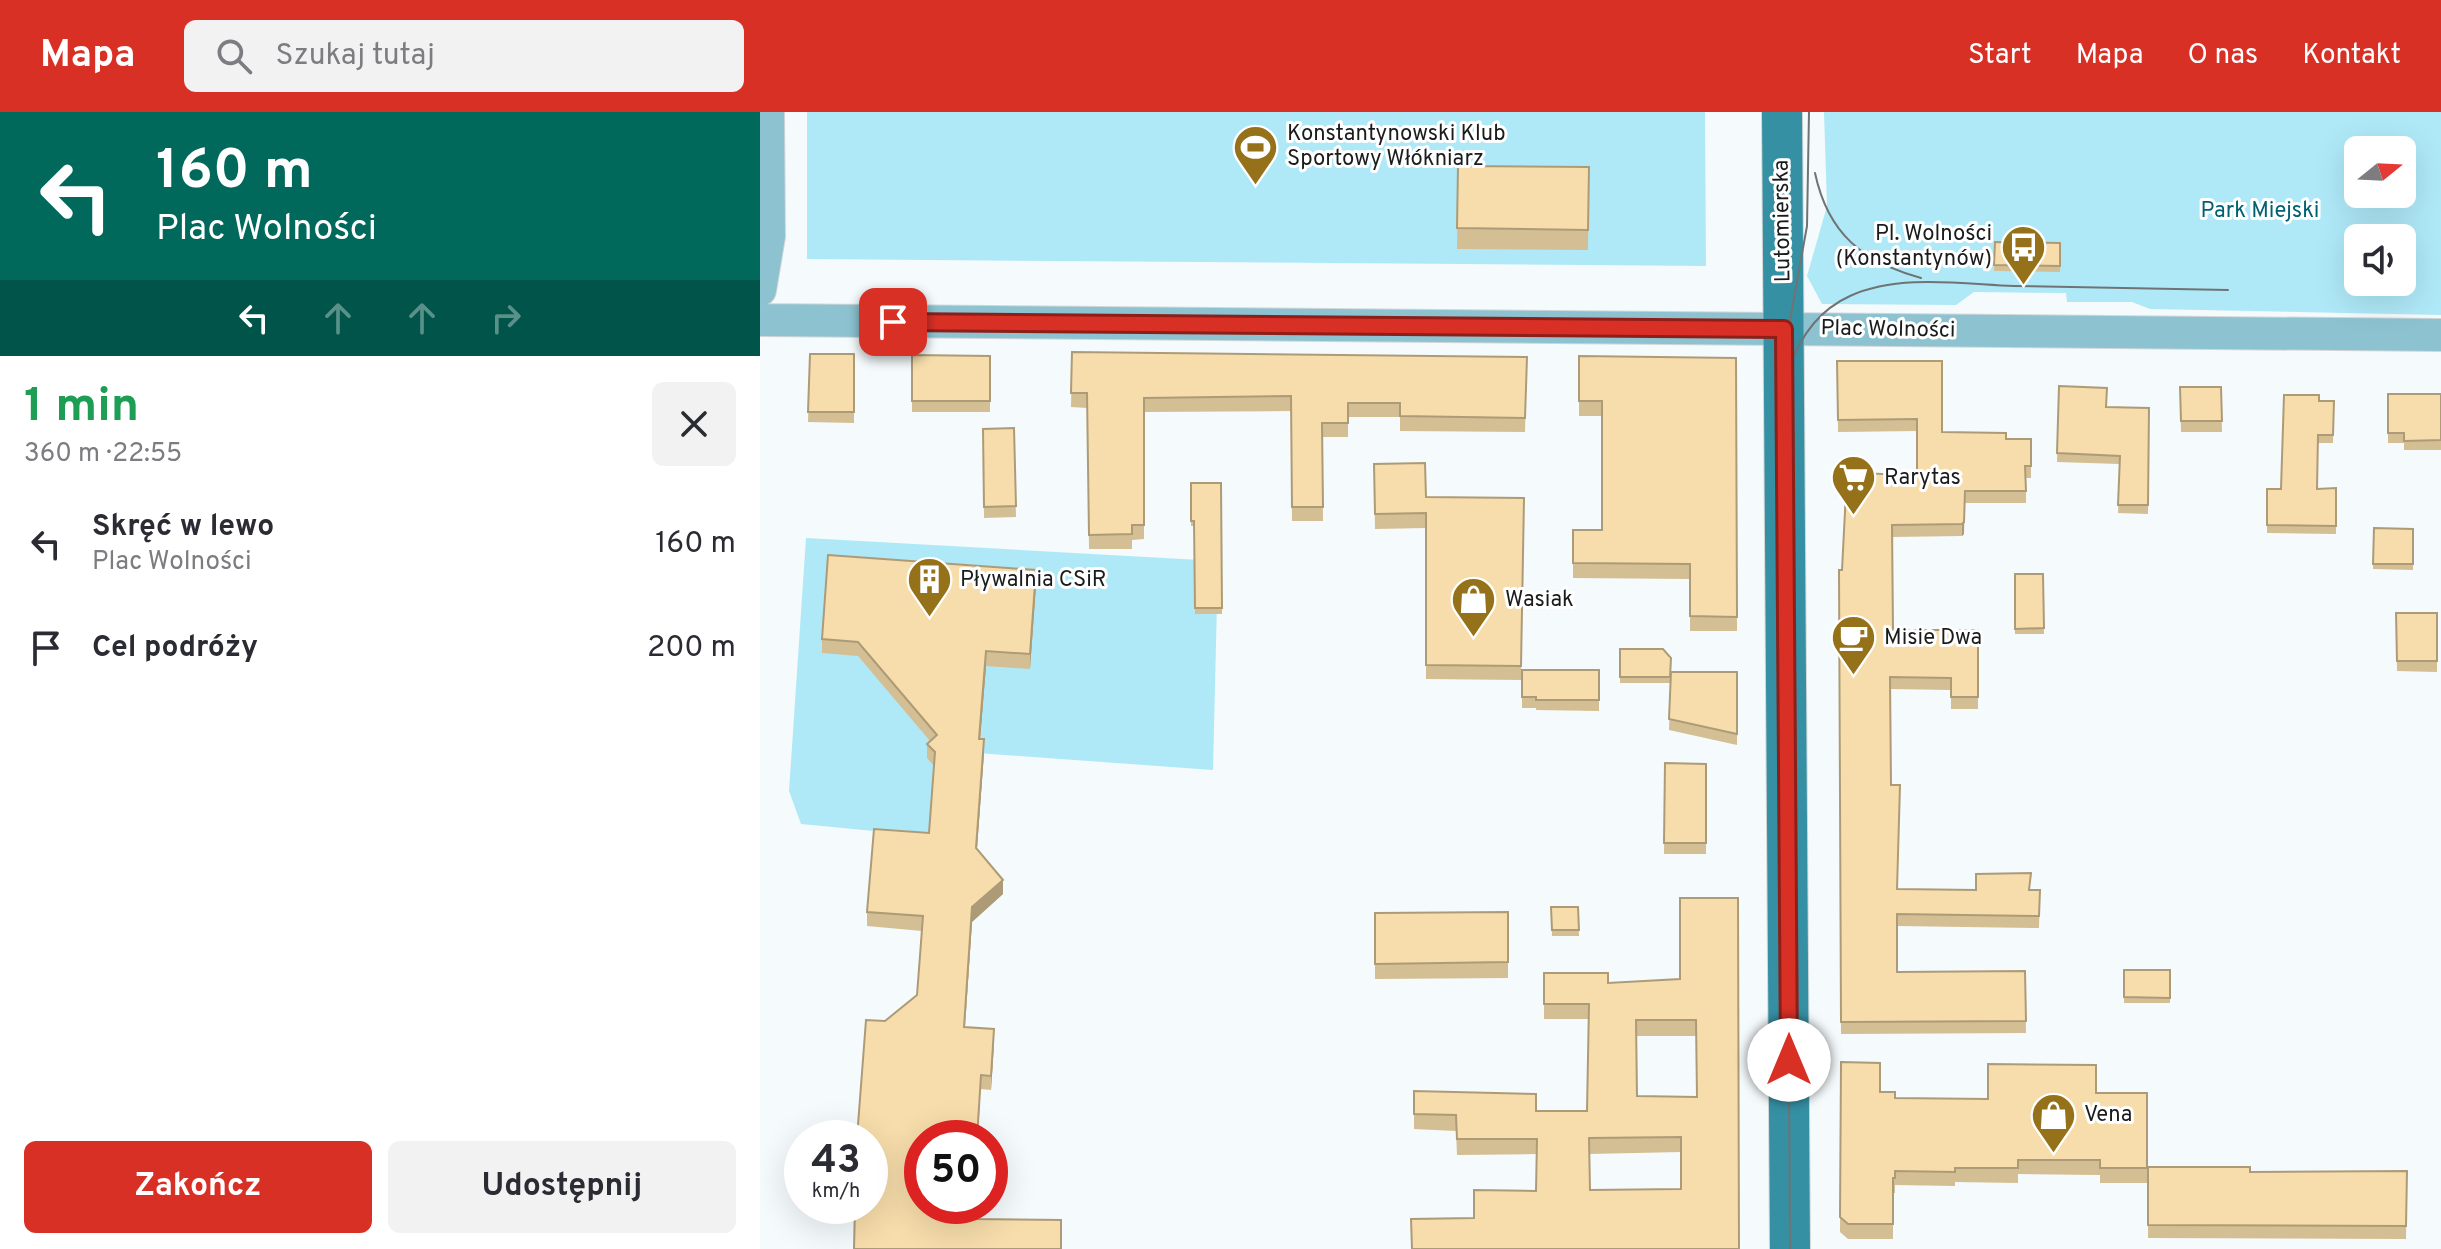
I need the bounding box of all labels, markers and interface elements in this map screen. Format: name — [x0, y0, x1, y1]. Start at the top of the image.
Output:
search box — [184, 20, 744, 92]
text: Mapa — [40, 32, 136, 81]
icon: search — [212, 34, 256, 78]
text: Szukaj tutaj — [276, 38, 435, 75]
text: Start — [1968, 38, 2032, 74]
text: Mapa — [2076, 38, 2143, 74]
text: O nas — [2187, 38, 2258, 74]
text: Kontakt — [2302, 38, 2401, 74]
place label: Konstantynowski Klub Sportowy Włókniarz — [1287, 121, 1506, 173]
sports icon: Konstantynowski Klub Sportowy Włókniarz — [1232, 123, 1280, 186]
north arrow — [2344, 136, 2416, 208]
map controls — [2344, 136, 2416, 296]
text: 160 m — [156, 138, 313, 208]
icon: left — [24, 144, 128, 248]
street label: Lutomierska — [1768, 159, 1798, 283]
park label: Park Miejski — [2201, 198, 2319, 225]
text: Plac Wolności — [156, 207, 377, 253]
place label: Pl. Wolności (Konstantynów) — [1836, 221, 1992, 273]
bus stop icon: Pl. Wolności (Konstantynów) — [1999, 223, 2047, 286]
button: sound — [2344, 224, 2416, 296]
pin — [859, 288, 927, 356]
icon: left — [232, 296, 276, 340]
icon: ahead — [316, 296, 360, 340]
icon: ahead — [400, 296, 444, 340]
icon: right — [484, 296, 528, 340]
icon: arrive — [871, 300, 915, 344]
street label: Plac Wolności — [1820, 315, 1956, 345]
text: 1 min — [24, 378, 139, 438]
button: close — [652, 382, 736, 466]
text: 360 m · 22:55 — [24, 438, 182, 471]
supermarket icon: Rarytas — [1829, 454, 1877, 517]
place label: Rarytas — [1884, 465, 1961, 492]
text: Skręć w lewo — [92, 509, 274, 546]
icon: left — [24, 522, 68, 566]
text: 160 m — [655, 526, 736, 563]
text: Plac Wolności — [92, 546, 252, 579]
building icon: Pływalnia CSiR — [905, 556, 953, 619]
place label: Pływalnia CSiR — [960, 567, 1106, 594]
shop icon: Wasiak — [1450, 576, 1498, 639]
place label: Wasiak — [1505, 587, 1574, 614]
cafe icon: Misie Dwa — [1829, 614, 1877, 677]
place label: Misie Dwa — [1884, 625, 1982, 652]
icon: arrive — [24, 626, 68, 670]
text: Cel podróży — [92, 630, 258, 667]
text: 200 m — [647, 630, 736, 667]
position arrow — [1747, 1018, 1831, 1102]
shop icon: Vena — [2029, 1091, 2077, 1154]
place label: Vena — [2084, 1102, 2132, 1129]
speed limit sign: 50 — [904, 1120, 1008, 1224]
text: 43 — [811, 1137, 861, 1187]
button: Zakończ — [24, 1141, 372, 1233]
button: Udostępnij — [388, 1141, 736, 1233]
text: km/h — [812, 1179, 860, 1205]

